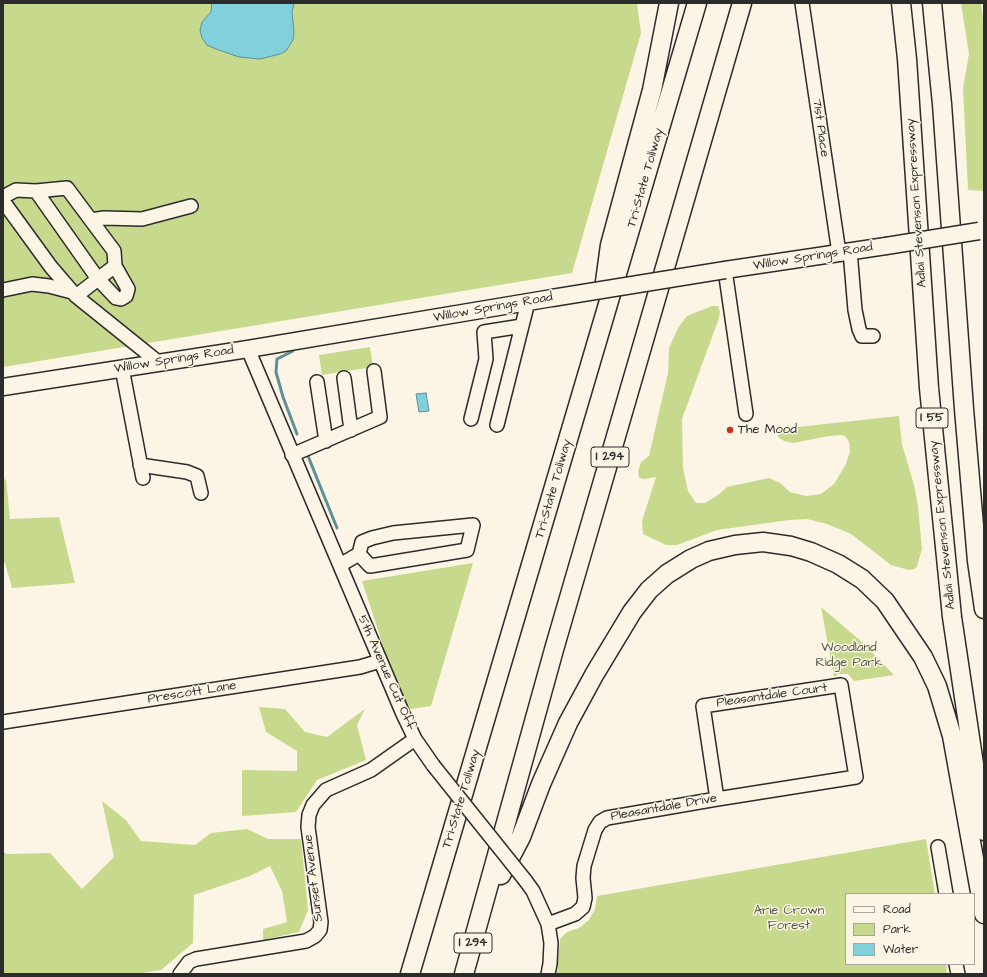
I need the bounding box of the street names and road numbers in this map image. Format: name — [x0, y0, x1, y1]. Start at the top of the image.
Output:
street label: 71st Place — [808, 98, 832, 158]
street label: Adlai Stevenson Expressway — [903, 118, 931, 288]
street label: Tri-State Tollway — [624, 126, 668, 230]
street label: Willow Springs Road — [752, 240, 874, 274]
street label: Willow Springs Road — [432, 290, 554, 326]
street label: Willow Springs Road — [113, 343, 235, 377]
road number: I 55 — [916, 408, 948, 428]
street label: Tri-State Tollway — [532, 437, 576, 541]
street label: Adlai Stevenson Expressway — [926, 440, 960, 610]
road number: I 294 — [591, 447, 629, 467]
street label: 5th Avenue Cut Off — [354, 613, 418, 733]
street label: Prescott Lane — [147, 678, 237, 708]
street label: Pleasantdale Court — [715, 680, 829, 712]
street label: Tri-State Tollway — [440, 748, 484, 850]
street label: Pleasantdale Drive — [610, 791, 718, 825]
street label: Sunset Avenue — [301, 834, 327, 922]
road number: I 294 — [454, 933, 492, 953]

